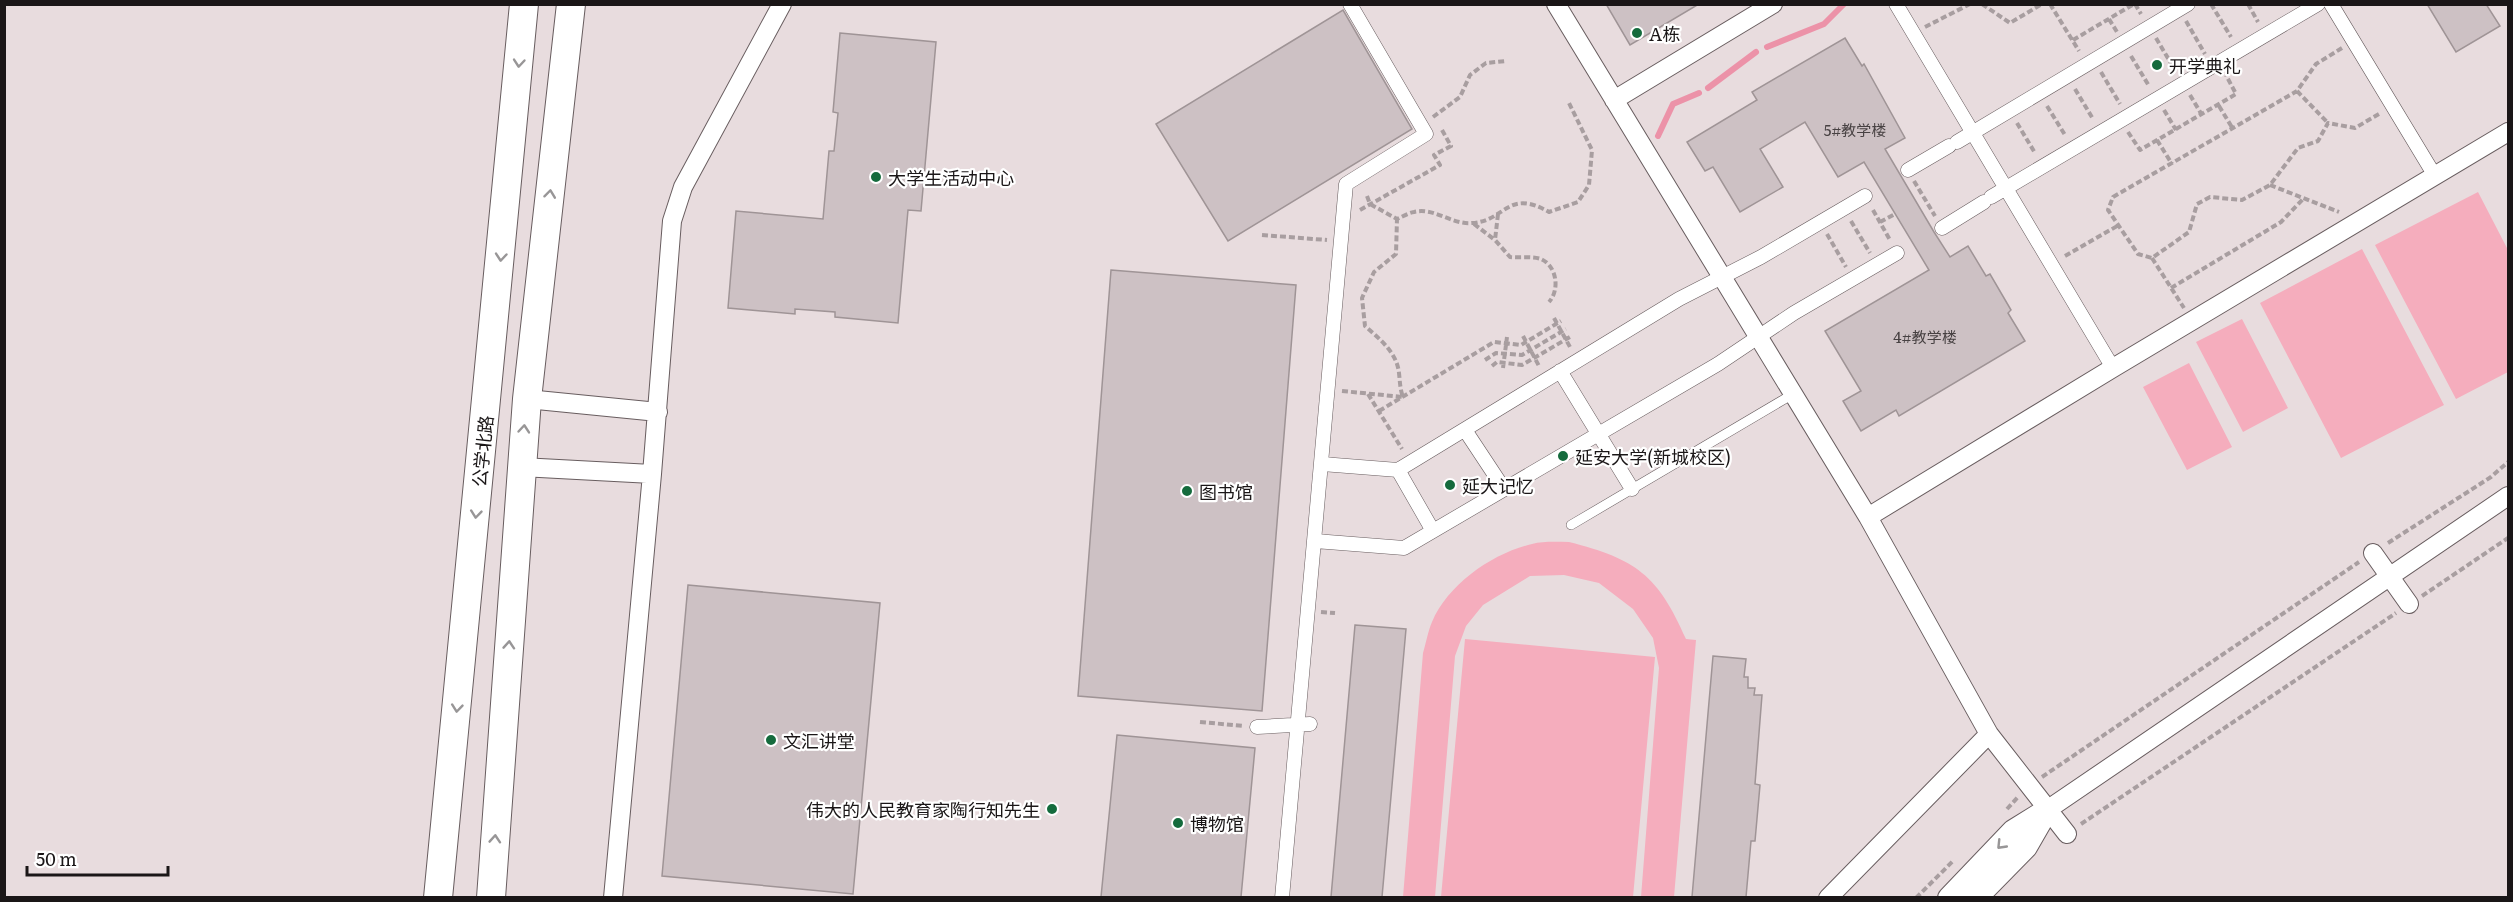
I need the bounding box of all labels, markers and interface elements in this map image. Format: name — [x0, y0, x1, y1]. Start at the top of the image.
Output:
place label: A栋 — [1649, 20, 1680, 47]
marker: A栋 — [1630, 26, 1644, 40]
place label: 开学典礼 — [2169, 52, 2241, 79]
one-way arrow — [513, 58, 526, 67]
marker: 开学典礼 — [2150, 58, 2164, 72]
house number: 5#教学楼 — [1824, 118, 1886, 141]
place label: 大学生活动中心 — [888, 164, 1014, 191]
marker: 大学生活动中心 — [869, 170, 883, 184]
one-way arrow — [544, 189, 556, 198]
one-way arrow — [495, 252, 508, 261]
house number: 4#教学楼 — [1893, 325, 1957, 348]
street label: 公学北路 — [465, 414, 499, 488]
one-way arrow — [517, 425, 530, 434]
place label: 延安大学(新城校区) — [1575, 443, 1731, 470]
marker: 延安大学(新城校区) — [1556, 449, 1570, 463]
place label: 延大记忆 — [1462, 472, 1534, 499]
place label: 图书馆 — [1199, 478, 1253, 505]
marker: 延大记忆 — [1443, 478, 1457, 492]
marker: 图书馆 — [1180, 484, 1194, 498]
one-way arrow — [470, 509, 483, 518]
one-way arrow — [502, 640, 515, 649]
one-way arrow — [451, 703, 464, 712]
place label: 文汇讲堂 — [783, 727, 855, 754]
marker: 文汇讲堂 — [764, 733, 778, 747]
place label: 伟大的人民教育家陶行知先生 — [806, 796, 1040, 823]
marker: 伟大的人民教育家陶行知先生 — [1045, 802, 1059, 816]
place label: 博物馆 — [1190, 810, 1244, 837]
marker: 博物馆 — [1171, 816, 1185, 830]
one-way arrow — [488, 835, 501, 844]
one-way arrow — [1997, 837, 2008, 848]
scale bar — [27, 839, 168, 877]
text: 50 m — [36, 845, 77, 872]

